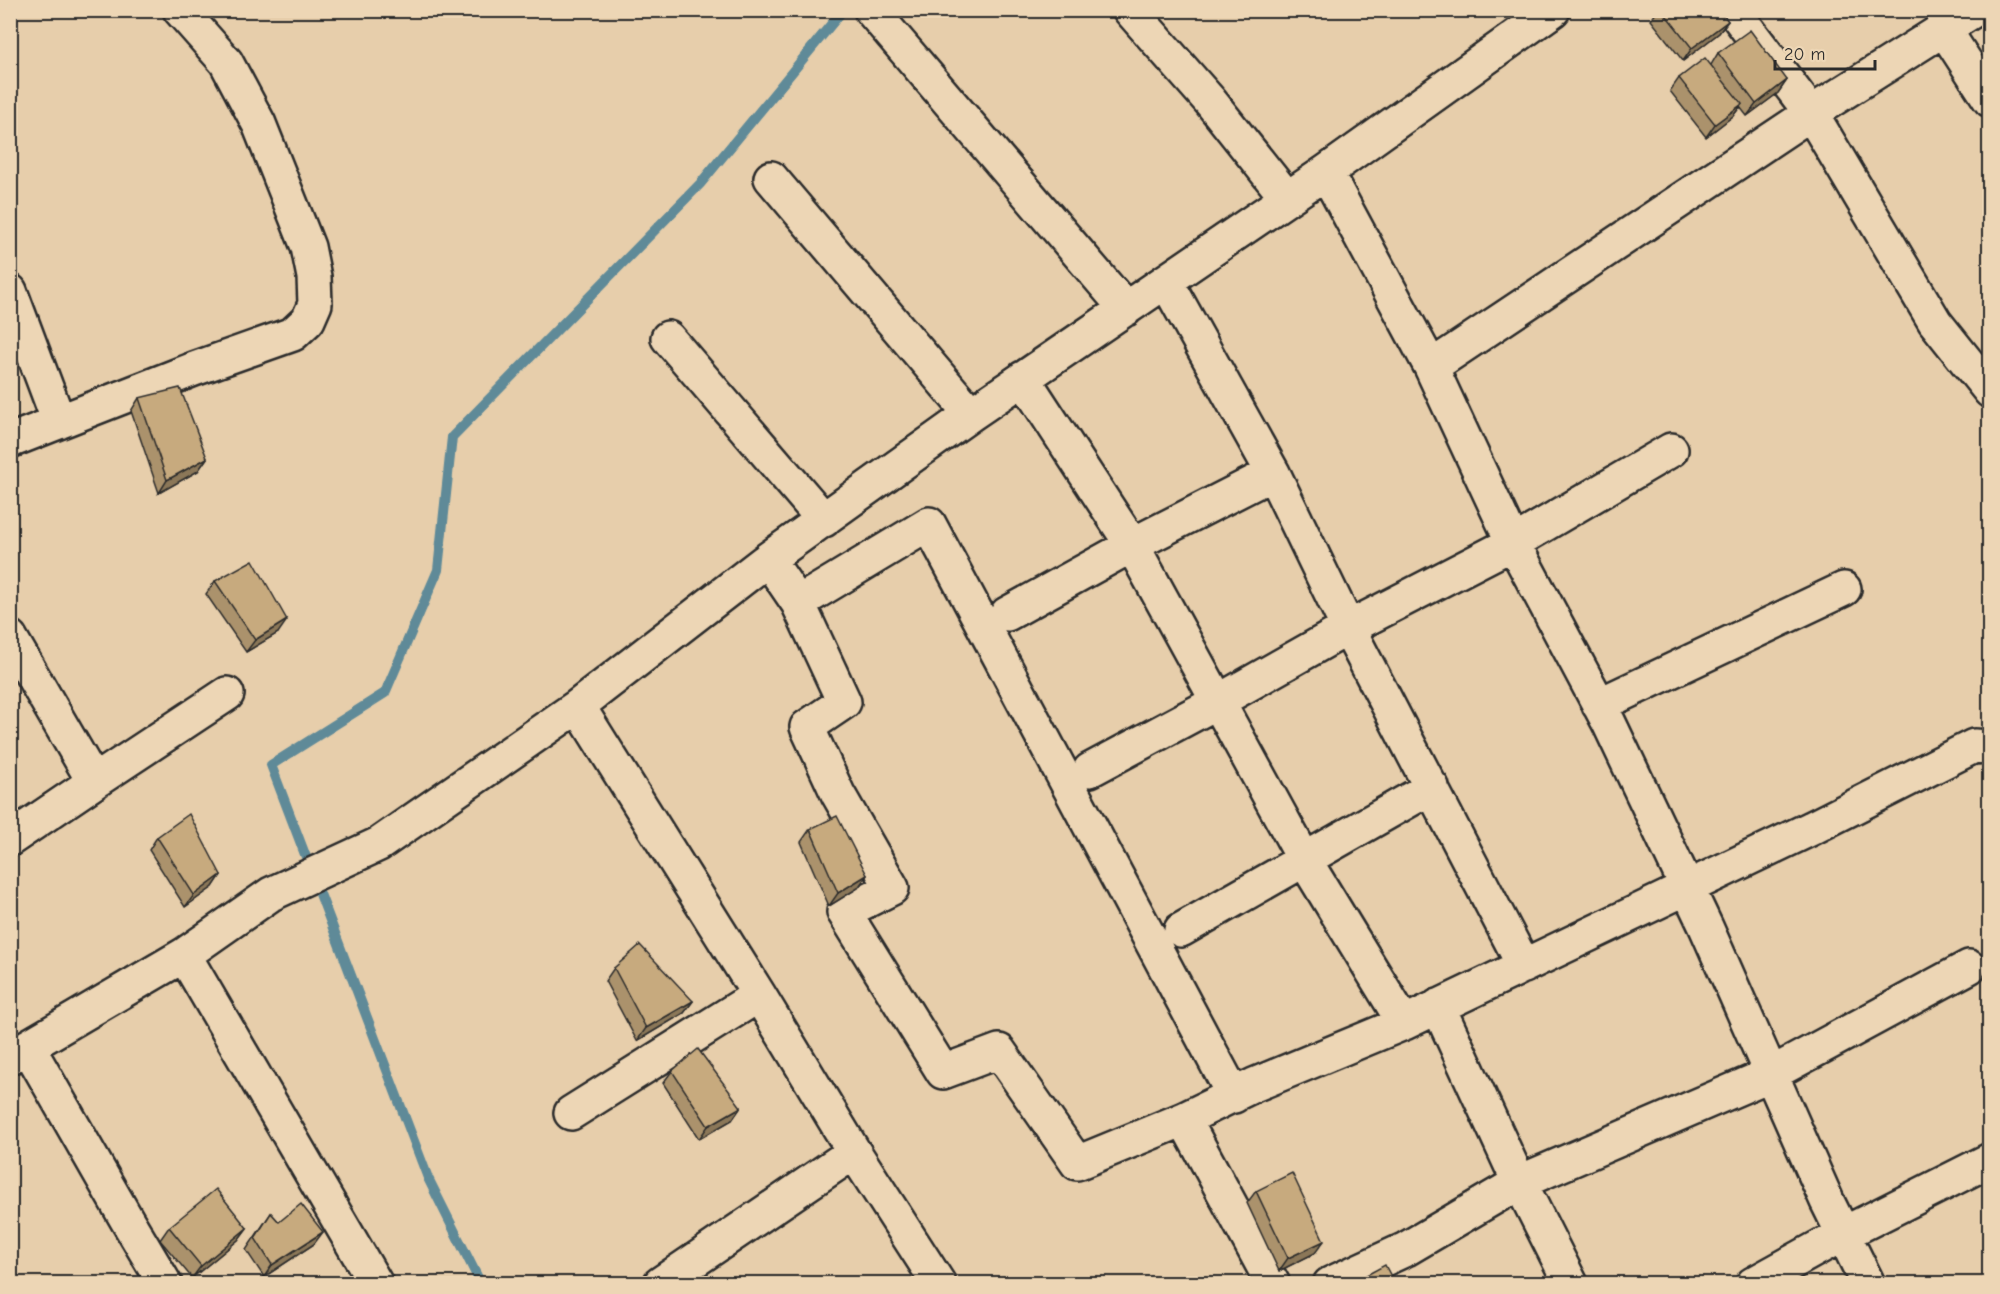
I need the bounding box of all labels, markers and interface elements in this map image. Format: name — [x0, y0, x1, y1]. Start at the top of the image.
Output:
scale bar — [1775, 33, 1876, 71]
text: 20 m — [1784, 44, 1825, 65]

